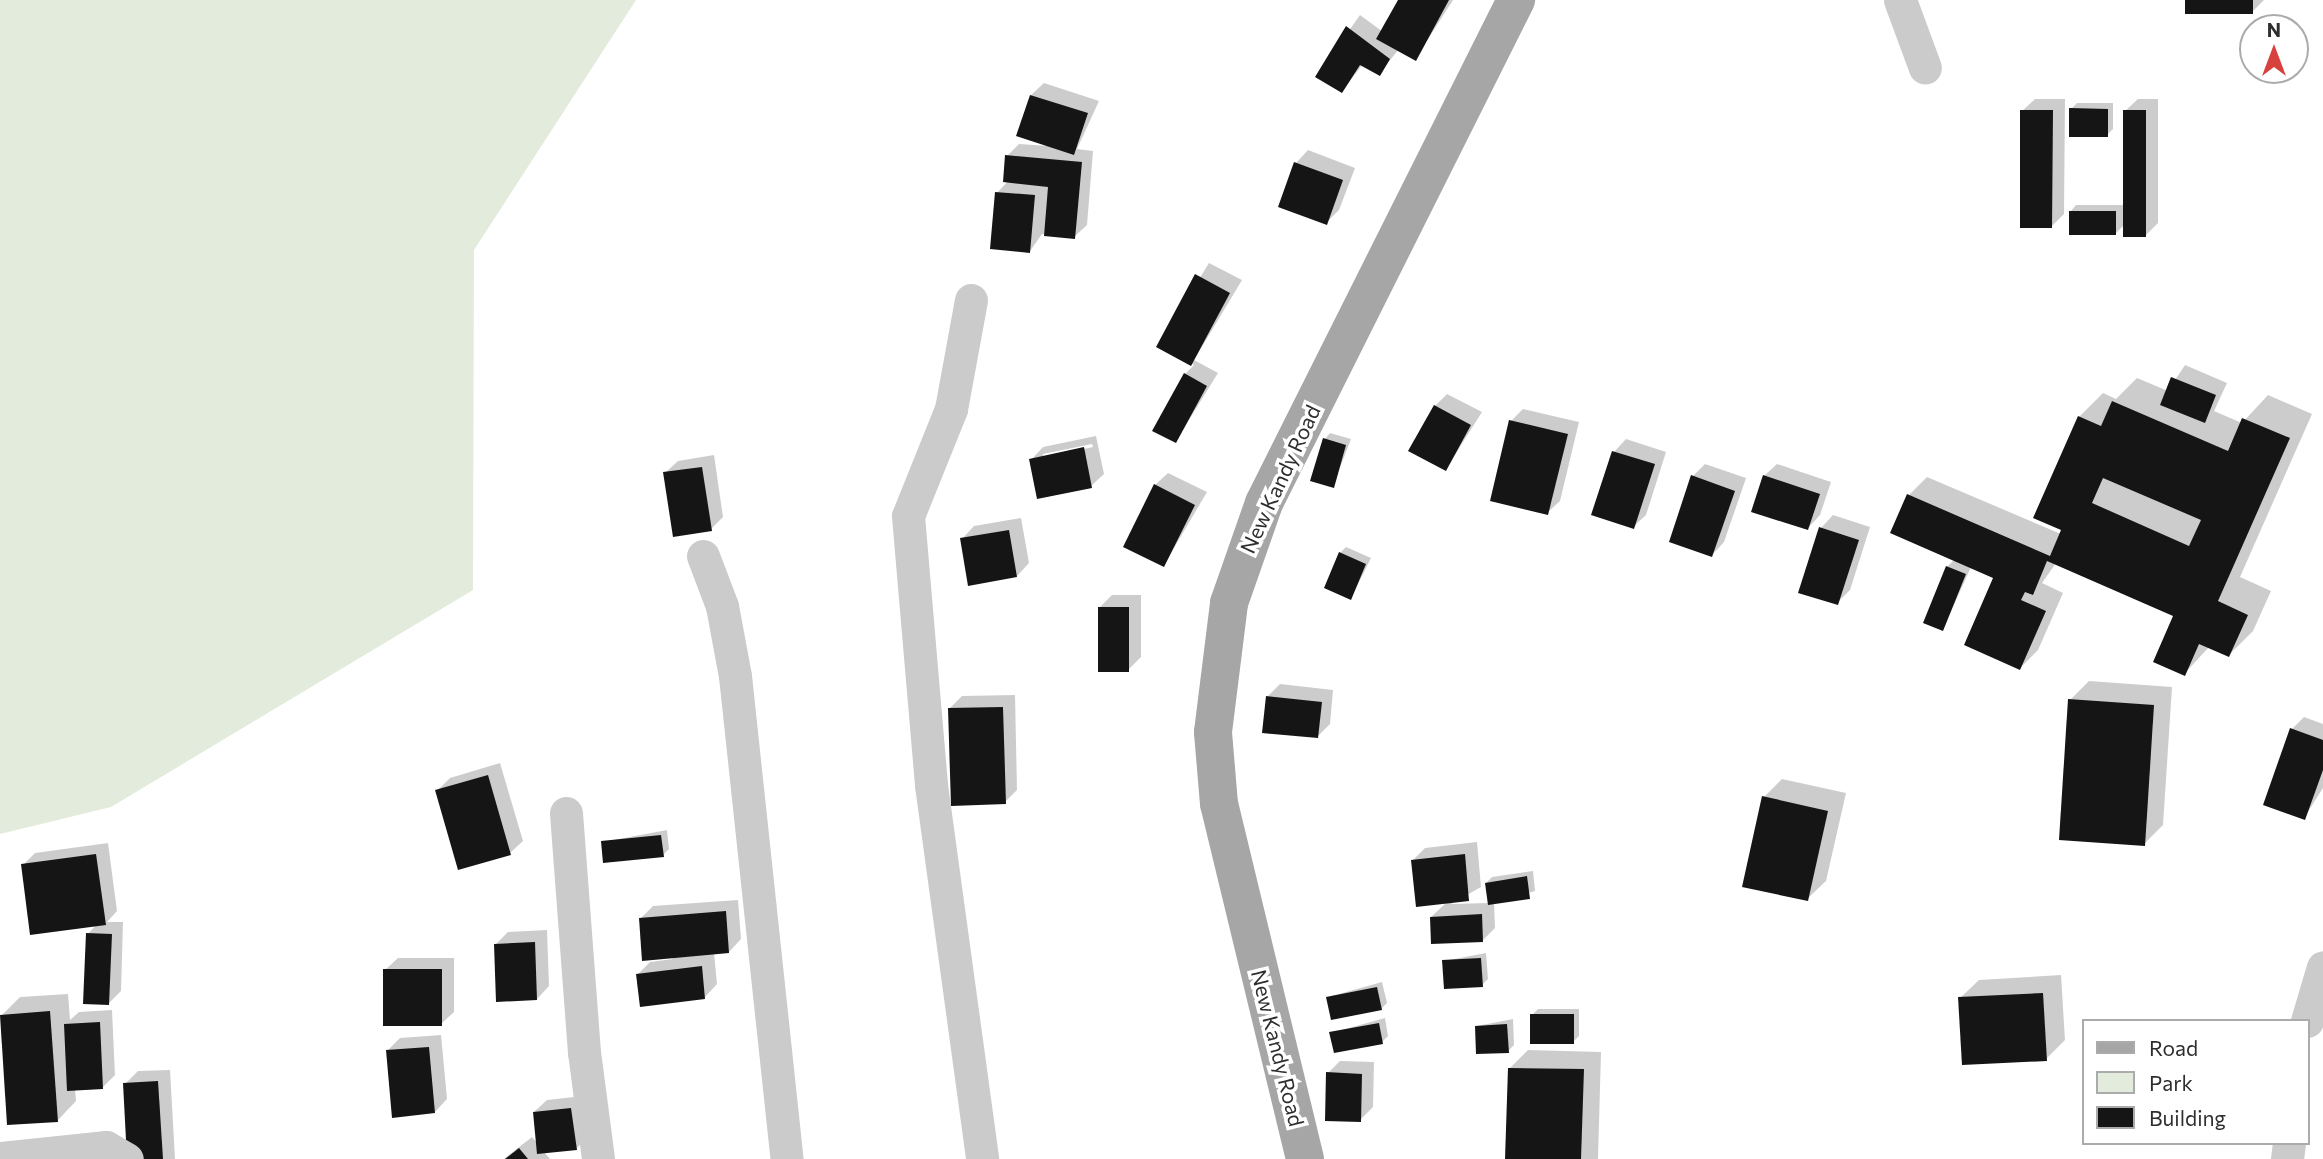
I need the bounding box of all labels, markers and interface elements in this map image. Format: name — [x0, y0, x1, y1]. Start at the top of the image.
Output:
north arrow — [2239, 14, 2309, 84]
text: N — [2267, 18, 2281, 41]
street label: New Kandy Road — [1235, 401, 1325, 557]
street label: New Kandy Road — [1246, 967, 1310, 1129]
legend — [2082, 1019, 2309, 1145]
text: Road — [2149, 1035, 2198, 1060]
text: Park — [2149, 1070, 2193, 1095]
text: Building — [2149, 1105, 2226, 1130]

